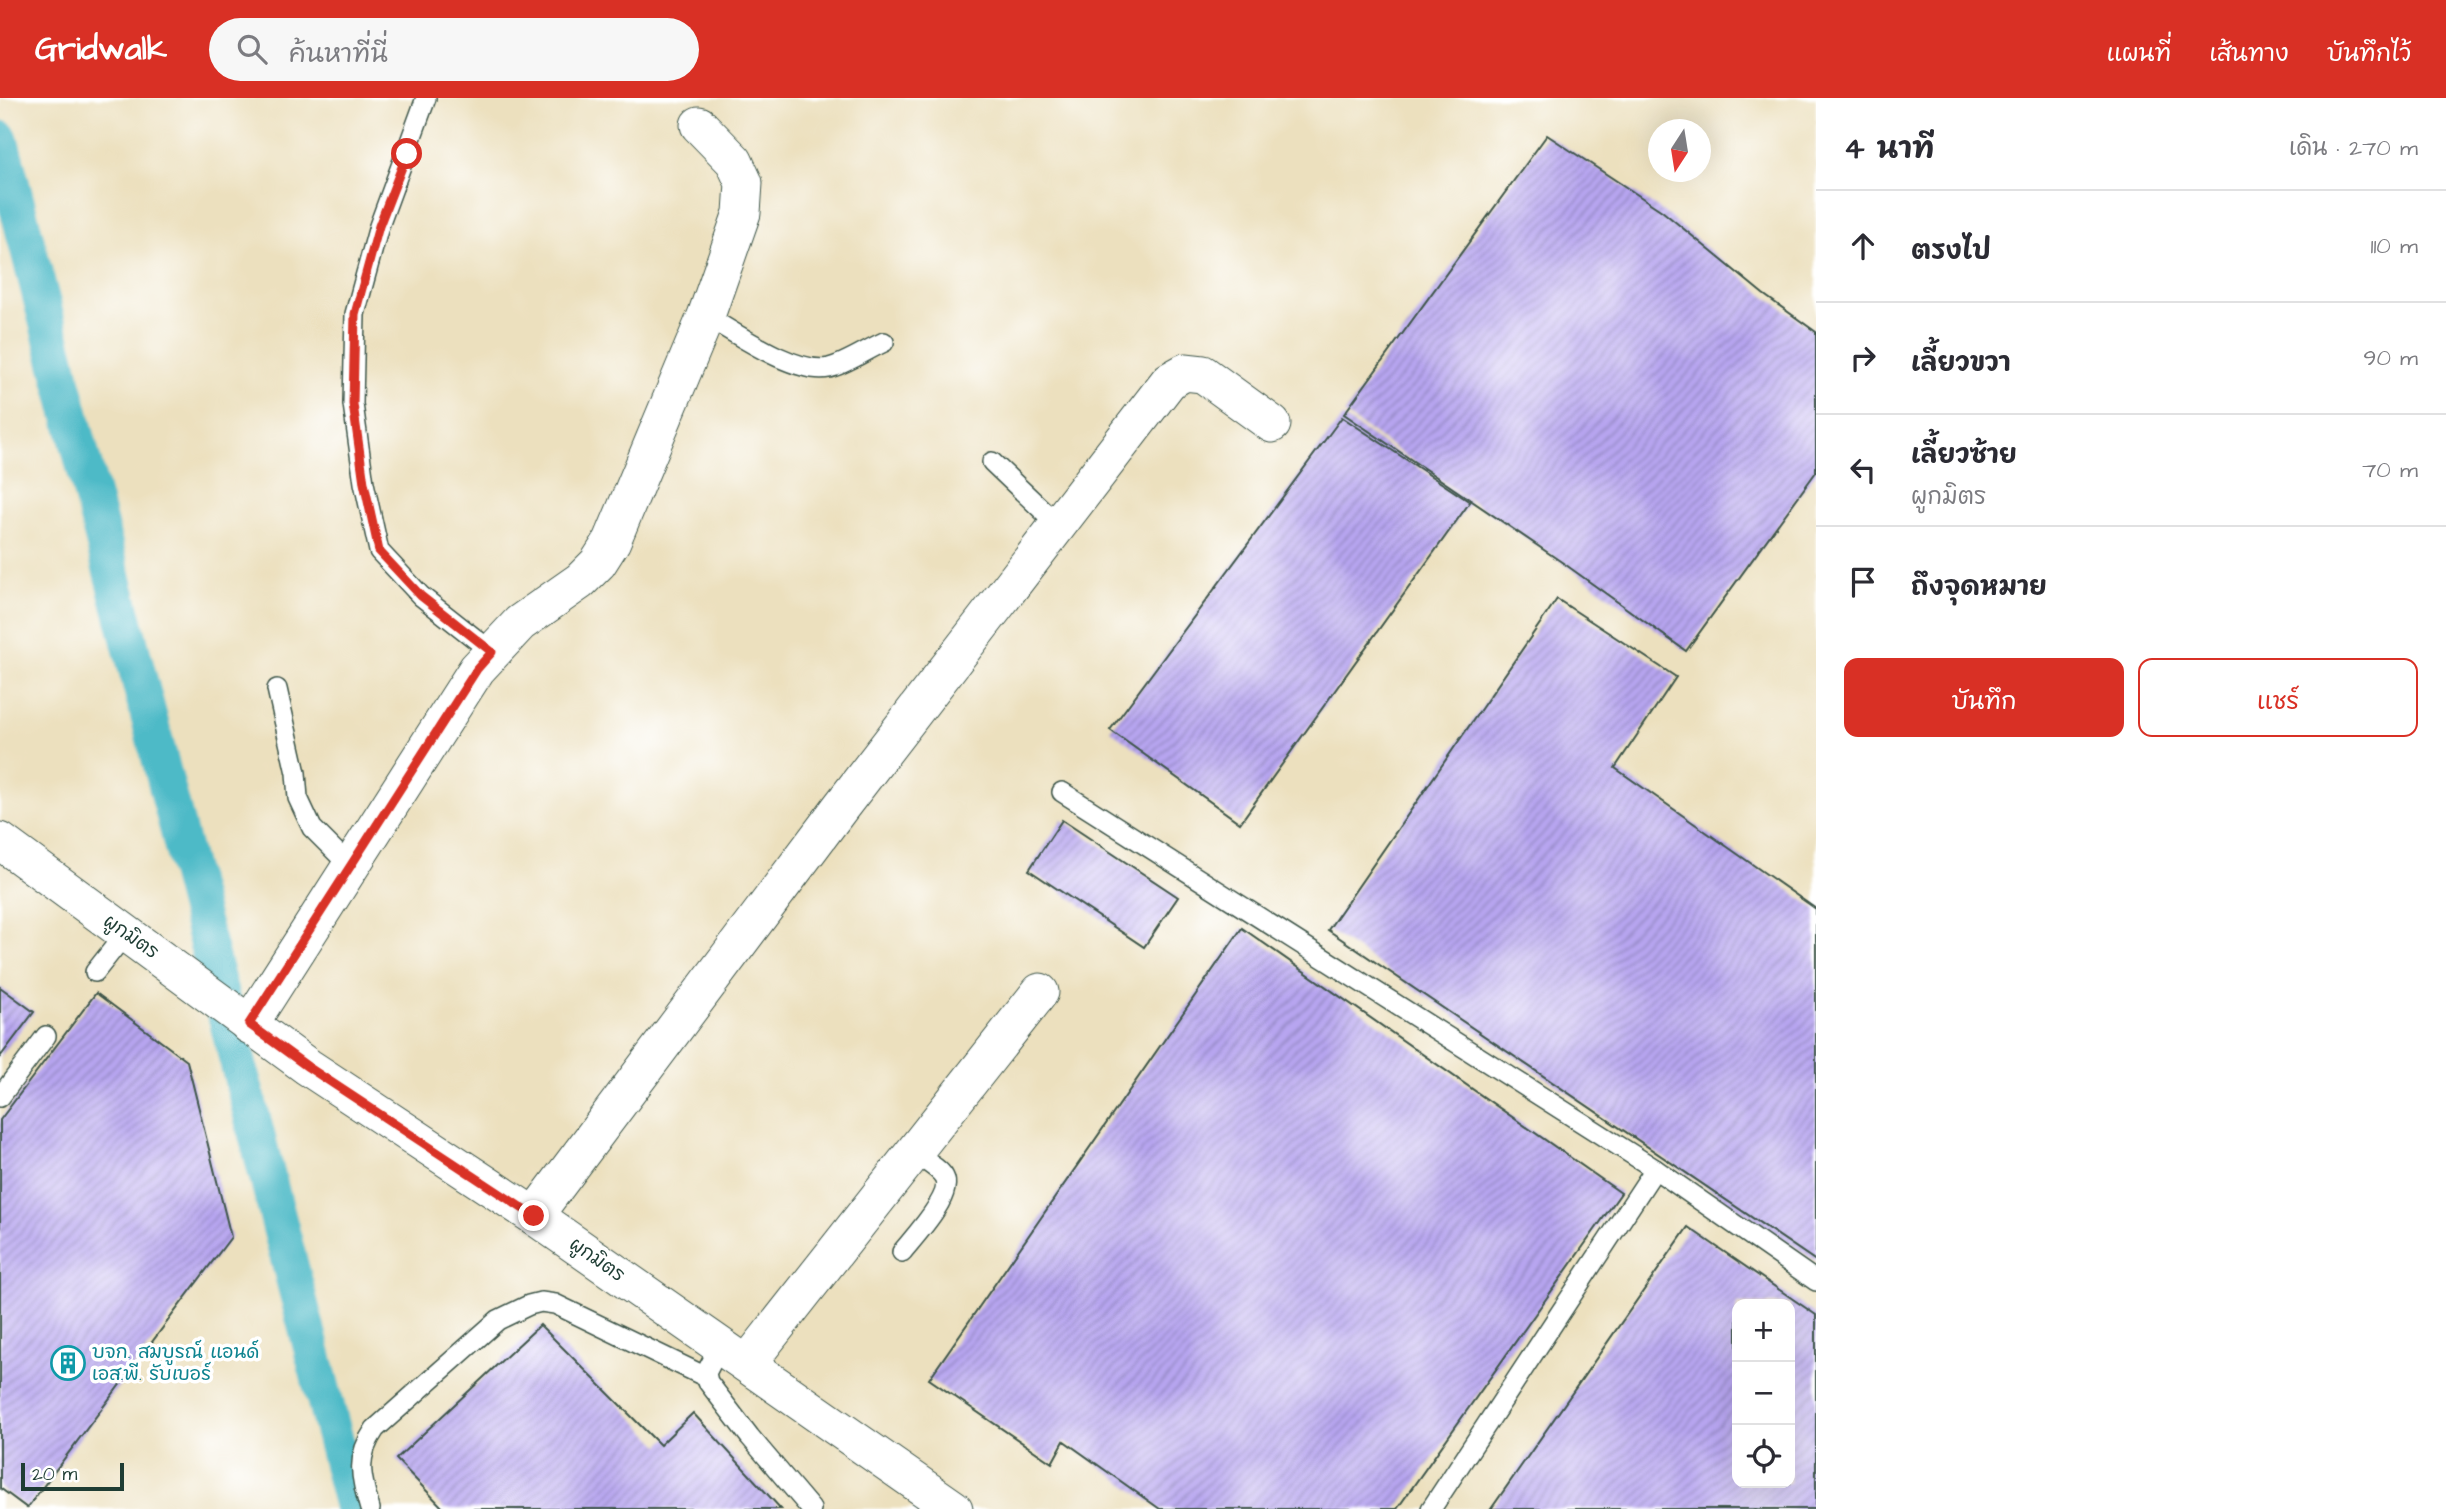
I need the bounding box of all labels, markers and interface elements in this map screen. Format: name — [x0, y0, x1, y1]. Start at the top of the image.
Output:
search box — [209, 18, 699, 81]
text: Gridwalk — [35, 26, 167, 72]
icon: search — [233, 30, 271, 68]
text: ค้นหาที่นี่ — [289, 36, 388, 72]
text: แผนที่ — [2106, 37, 2171, 71]
text: เส้นทาง — [2209, 37, 2289, 71]
text: บันทึกไว้ — [2327, 37, 2411, 71]
north arrow — [1648, 119, 1711, 182]
text: 4 นาที — [1844, 128, 1934, 170]
text: เดิน · 270 m — [2289, 132, 2418, 164]
route start — [391, 138, 422, 169]
icon: ahead — [1844, 227, 1882, 265]
text: 110 m — [2370, 230, 2418, 262]
text: ตรงไป — [1911, 233, 1991, 269]
icon: right — [1844, 339, 1882, 377]
text: 90 m — [2363, 342, 2418, 374]
text: เลี้ยวขวา — [1911, 345, 2011, 381]
text: เลี้ยวซ้าย — [1911, 437, 2017, 473]
icon: left — [1844, 451, 1882, 489]
text: 70 m — [2362, 454, 2418, 486]
text: ผูกมิตร — [1911, 481, 1986, 513]
icon: arrive — [1844, 563, 1882, 601]
text: ถึงจุดหมาย — [1911, 569, 2047, 605]
button: บันทึก — [1844, 658, 2124, 737]
button: แชร์ — [2138, 658, 2418, 737]
street label: ผูกมิตร — [98, 908, 164, 966]
route end — [518, 1200, 549, 1231]
street label: ผูกมิตร — [564, 1231, 630, 1289]
map controls — [1732, 1299, 1795, 1488]
button: + — [1732, 1299, 1795, 1362]
place label: บจก. สมบูรณ์ แอนด์ เอส.พี. รับเบอร์ — [92, 1339, 259, 1388]
building icon: บจก. สมบูรณ์ แอนด์ เอส.พี. รับเบอร์ — [49, 1344, 87, 1382]
button: − — [1732, 1362, 1795, 1425]
button: locate — [1732, 1425, 1795, 1488]
scale bar — [21, 1460, 124, 1492]
text: 20 m — [32, 1461, 77, 1488]

